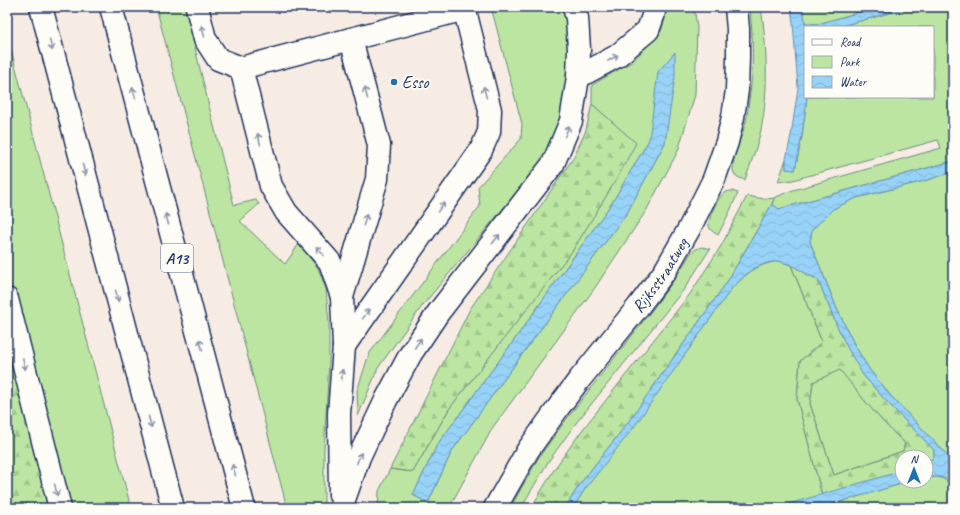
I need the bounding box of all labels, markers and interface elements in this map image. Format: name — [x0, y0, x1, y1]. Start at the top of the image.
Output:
one-way arrow — [199, 25, 206, 38]
legend — [804, 26, 934, 98]
text: Road — [840, 34, 862, 50]
one-way arrow — [48, 38, 55, 51]
one-way arrow — [606, 54, 618, 62]
text: Park — [840, 54, 861, 70]
place label: Esso — [402, 72, 430, 93]
text: Water — [840, 74, 868, 90]
marker: Esso — [389, 77, 399, 87]
one-way arrow — [481, 86, 489, 99]
one-way arrow — [130, 87, 137, 100]
one-way arrow — [362, 87, 369, 100]
one-way arrow — [564, 126, 572, 138]
one-way arrow — [255, 133, 262, 146]
one-way arrow — [81, 164, 88, 177]
one-way arrow — [437, 202, 445, 213]
one-way arrow — [163, 213, 171, 226]
one-way arrow — [362, 213, 369, 226]
one-way arrow — [492, 233, 500, 244]
street label: Rijksstraatweg — [628, 233, 693, 317]
road number: A13 — [161, 244, 193, 272]
one-way arrow — [315, 246, 324, 256]
one-way arrow — [114, 289, 121, 302]
one-way arrow — [362, 308, 370, 319]
one-way arrow — [196, 338, 204, 351]
one-way arrow — [414, 338, 422, 349]
one-way arrow — [20, 357, 28, 370]
one-way arrow — [338, 369, 345, 382]
one-way arrow — [147, 415, 155, 428]
north arrow — [894, 449, 934, 489]
text: N — [911, 452, 920, 466]
one-way arrow — [356, 453, 363, 465]
one-way arrow — [230, 464, 237, 477]
one-way arrow — [52, 483, 60, 496]

